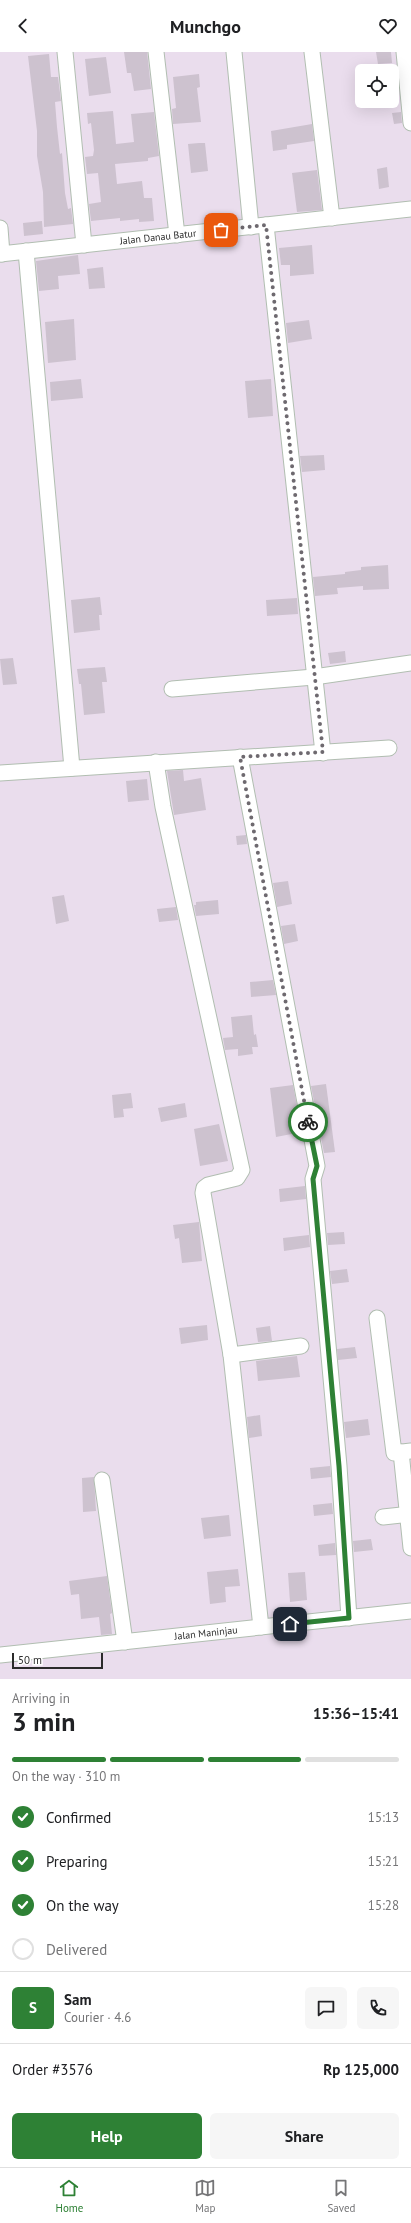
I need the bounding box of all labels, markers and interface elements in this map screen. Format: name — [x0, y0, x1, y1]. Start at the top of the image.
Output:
icon: back — [12, 15, 34, 37]
text: Munchgo — [170, 15, 241, 38]
icon: heart — [377, 15, 399, 37]
map controls — [355, 64, 399, 108]
button: locate — [355, 64, 399, 108]
pin — [204, 213, 238, 247]
icon: bag — [210, 219, 232, 241]
street label: Jalan Danau Batur — [118, 226, 197, 248]
courier — [288, 1102, 328, 1142]
icon: bike — [297, 1111, 319, 1133]
pin — [273, 1607, 307, 1641]
icon: home — [279, 1613, 301, 1635]
street label: Jalan Maninjau — [173, 1623, 238, 1643]
scale bar — [12, 1651, 103, 1670]
text: 50 m — [18, 1653, 42, 1667]
text: Arriving in — [12, 1690, 70, 1707]
text: 15:36–15:41 — [313, 1704, 399, 1723]
text: 3 min — [12, 1705, 75, 1738]
text: On the way · 310 m — [12, 1768, 120, 1785]
icon: check — [12, 1806, 34, 1828]
text: Confirmed — [46, 1808, 111, 1827]
text: 15:13 — [368, 1809, 399, 1826]
icon: check — [12, 1850, 34, 1872]
text: Preparing — [46, 1852, 108, 1871]
text: 15:21 — [368, 1853, 399, 1870]
icon: check — [12, 1894, 34, 1916]
text: On the way — [46, 1896, 119, 1915]
text: 15:28 — [368, 1897, 399, 1914]
text: Delivered — [46, 1940, 107, 1959]
button: chat — [305, 1987, 347, 2029]
button: phone — [357, 1987, 399, 2029]
text: Sam — [64, 1990, 91, 2009]
text: S — [29, 1998, 37, 2017]
text: Courier · 4.6 — [64, 2009, 131, 2026]
text: Order #3576 — [12, 2060, 93, 2079]
text: Rp 125,000 — [323, 2060, 399, 2079]
button: Help — [12, 2113, 202, 2159]
button: Share — [210, 2113, 399, 2159]
tab: Home — [56, 2177, 83, 2215]
tab: Map — [194, 2177, 216, 2215]
tab: Saved — [327, 2177, 355, 2215]

